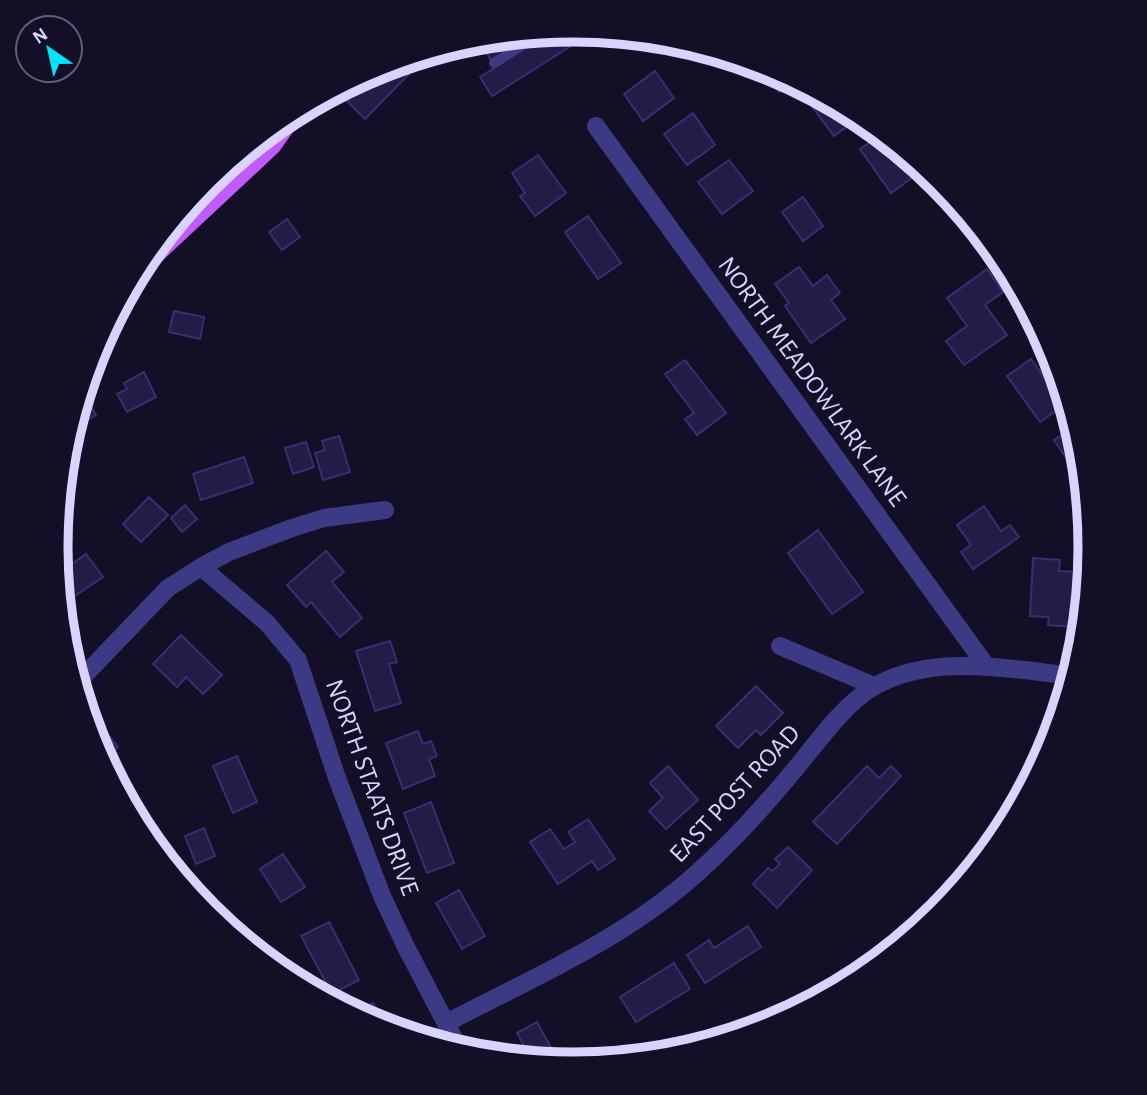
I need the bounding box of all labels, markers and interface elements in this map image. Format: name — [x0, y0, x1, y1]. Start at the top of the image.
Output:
north arrow — [14, 14, 84, 84]
text: N — [30, 25, 51, 48]
street label: NORTH MEADOWLARK LANE — [713, 252, 911, 511]
street label: NORTH STAATS DRIVE — [321, 676, 423, 899]
street label: EAST POST ROAD — [665, 720, 805, 867]

